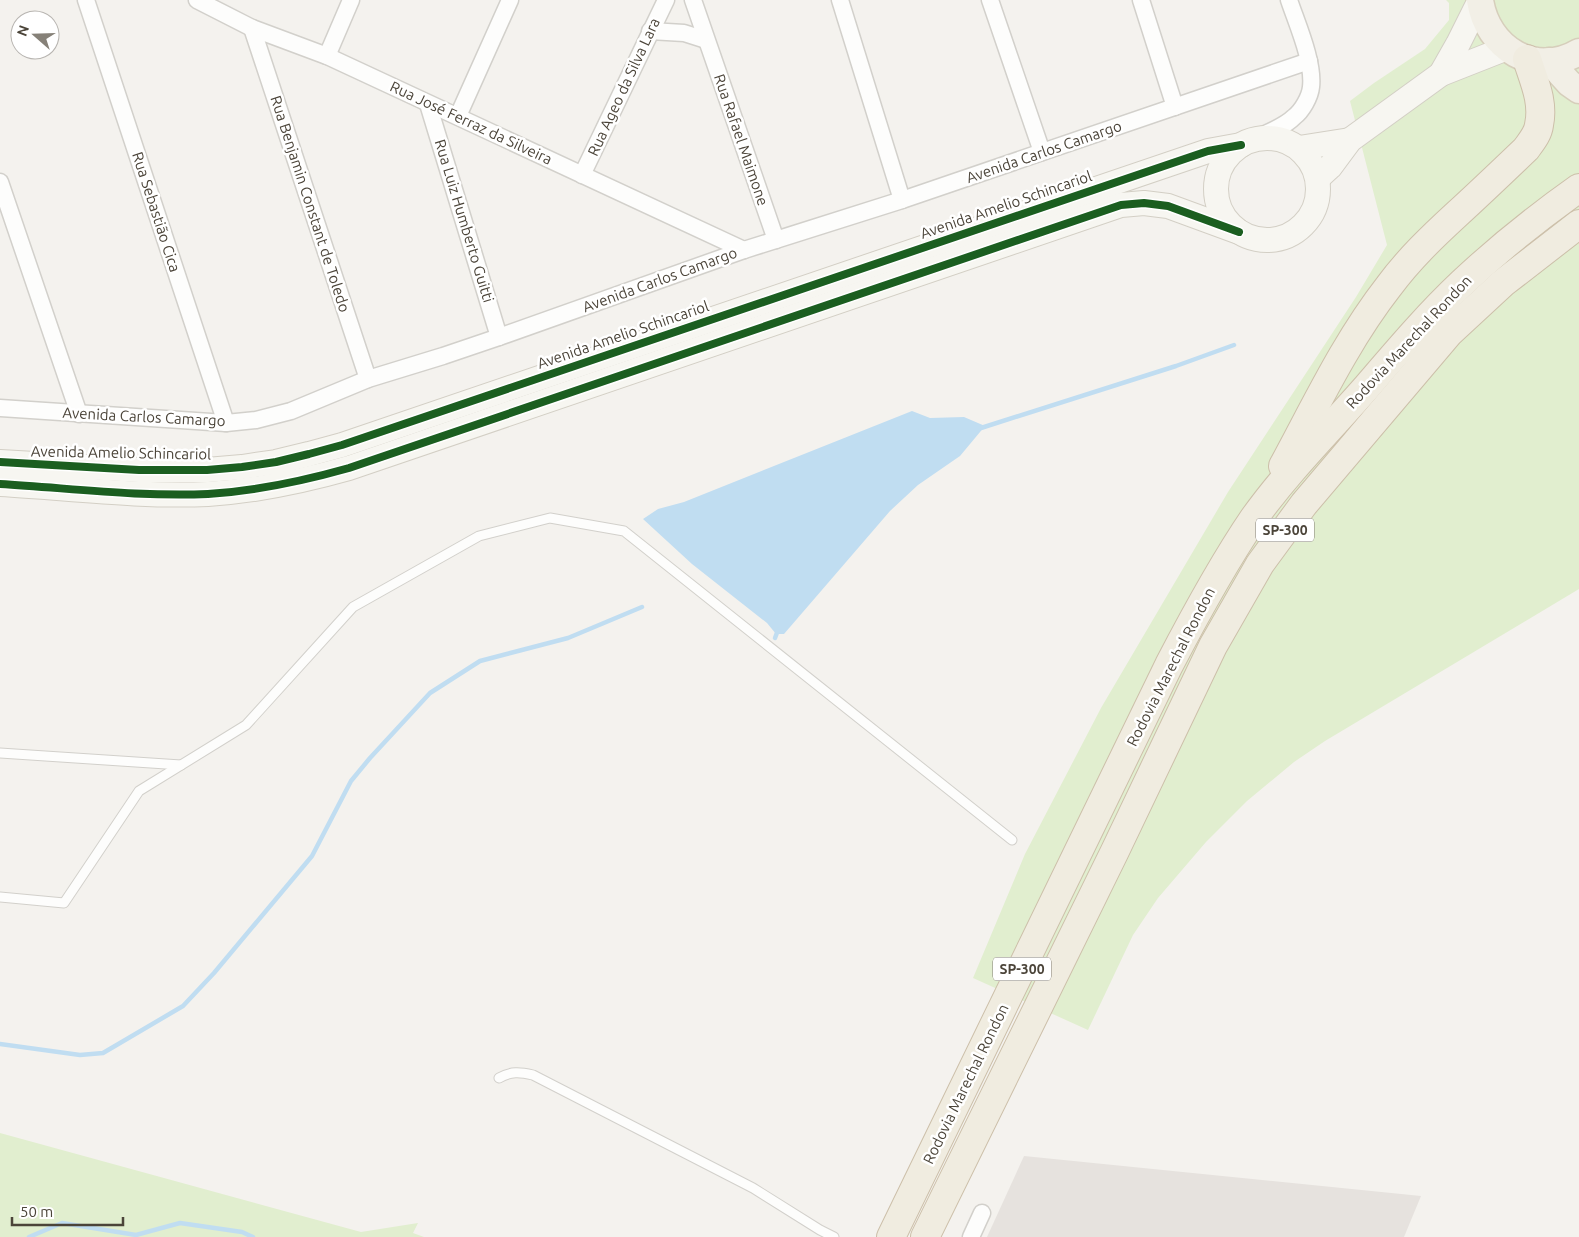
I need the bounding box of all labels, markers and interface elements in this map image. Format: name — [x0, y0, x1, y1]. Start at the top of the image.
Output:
north arrow — [10, 10, 60, 60]
street label: Rua Ageo da Silva Lara — [584, 15, 663, 159]
text: N — [13, 23, 32, 38]
street label: Rua Rafael Maimone — [711, 72, 772, 208]
street label: Rua José Ferraz da Silveira — [387, 77, 555, 168]
street label: Rua Benjamin Constant de Toledo — [267, 93, 354, 314]
street label: Avenida Carlos Camargo — [964, 117, 1124, 186]
street label: Rua Luiz Humberto Guitti — [432, 137, 497, 304]
street label: Rua Sebastião Cica — [129, 150, 184, 274]
street label: Avenida Amelio Schincariol — [918, 167, 1094, 242]
street label: Avenida Carlos Camargo — [580, 244, 739, 315]
street label: Rodovia Marechal Rondon — [1342, 272, 1475, 412]
street label: Avenida Amelio Schincariol — [535, 297, 711, 372]
street label: Avenida Carlos Camargo — [62, 404, 226, 429]
street label: Avenida Amelio Schincariol — [31, 442, 211, 463]
road number: SP-300 — [1256, 518, 1314, 542]
street label: Rodovia Marechal Rondon — [1123, 585, 1218, 749]
road number: SP-300 — [993, 958, 1051, 981]
street label: Rodovia Marechal Rondon — [919, 1001, 1012, 1167]
scale bar — [12, 1194, 124, 1226]
text: 50 m — [20, 1203, 53, 1220]

